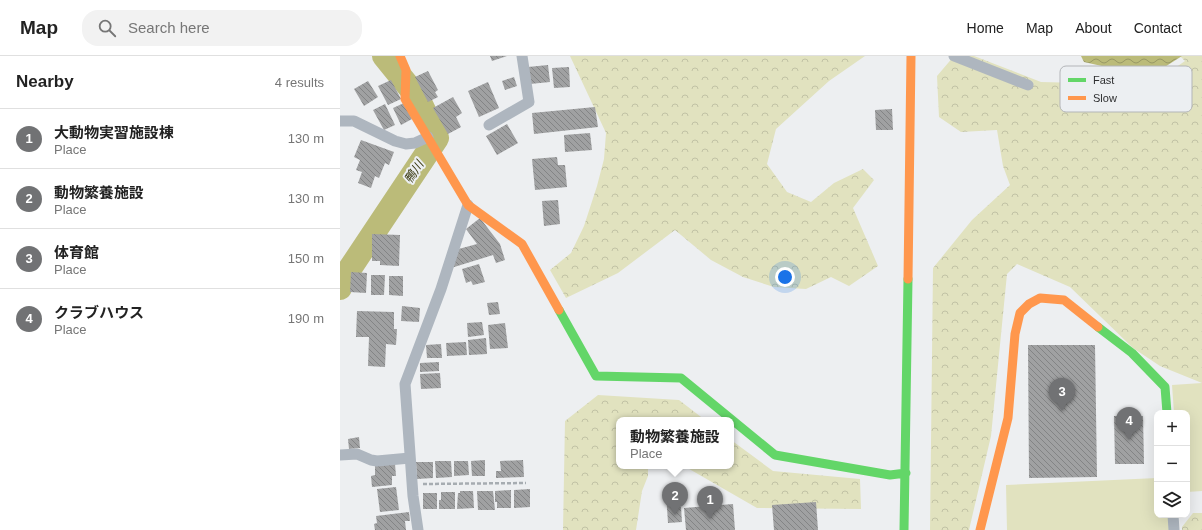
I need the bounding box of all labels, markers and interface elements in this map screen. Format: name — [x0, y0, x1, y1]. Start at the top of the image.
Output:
search box — [82, 10, 362, 46]
text: Map — [20, 17, 58, 38]
icon: search — [96, 17, 118, 39]
text: Search here — [128, 19, 210, 36]
text: Home — [967, 20, 1004, 36]
text: Map — [1026, 20, 1053, 36]
text: About — [1075, 20, 1112, 36]
text: Contact — [1134, 20, 1182, 36]
legend — [1060, 66, 1192, 112]
text: Nearby — [16, 72, 74, 91]
text: Fast — [1093, 74, 1114, 86]
text: 4 results — [275, 75, 324, 90]
text: Slow — [1093, 92, 1117, 104]
text: 大動物実習施設棟 — [54, 124, 174, 141]
text: 1 — [25, 131, 33, 146]
text: 130 m — [288, 131, 324, 146]
text: Place — [54, 142, 87, 157]
water label: 鴨川 — [401, 156, 428, 186]
text: 動物繁養施設 — [54, 184, 144, 201]
text: 2 — [25, 191, 33, 206]
text: 130 m — [288, 191, 324, 206]
text: Place — [54, 202, 87, 217]
text: 体育館 — [54, 244, 99, 261]
text: 3 — [25, 251, 33, 266]
text: 150 m — [288, 251, 324, 266]
text: Place — [54, 262, 87, 277]
your location — [775, 267, 795, 287]
text: クラブハウス — [54, 304, 144, 321]
text: 4 — [25, 311, 33, 326]
text: 190 m — [288, 311, 324, 326]
text: Place — [54, 322, 87, 337]
pin: 3 — [1049, 378, 1075, 411]
pin: 4 — [1116, 407, 1142, 440]
map controls — [1154, 410, 1190, 518]
button: + — [1154, 410, 1190, 446]
popup — [616, 417, 734, 469]
text: 動物繁養施設 — [630, 428, 720, 445]
text: Place — [630, 446, 663, 461]
button: − — [1154, 446, 1190, 482]
pin: 2 — [662, 482, 688, 515]
button: layers — [1154, 482, 1190, 518]
pin: 1 — [697, 486, 723, 519]

